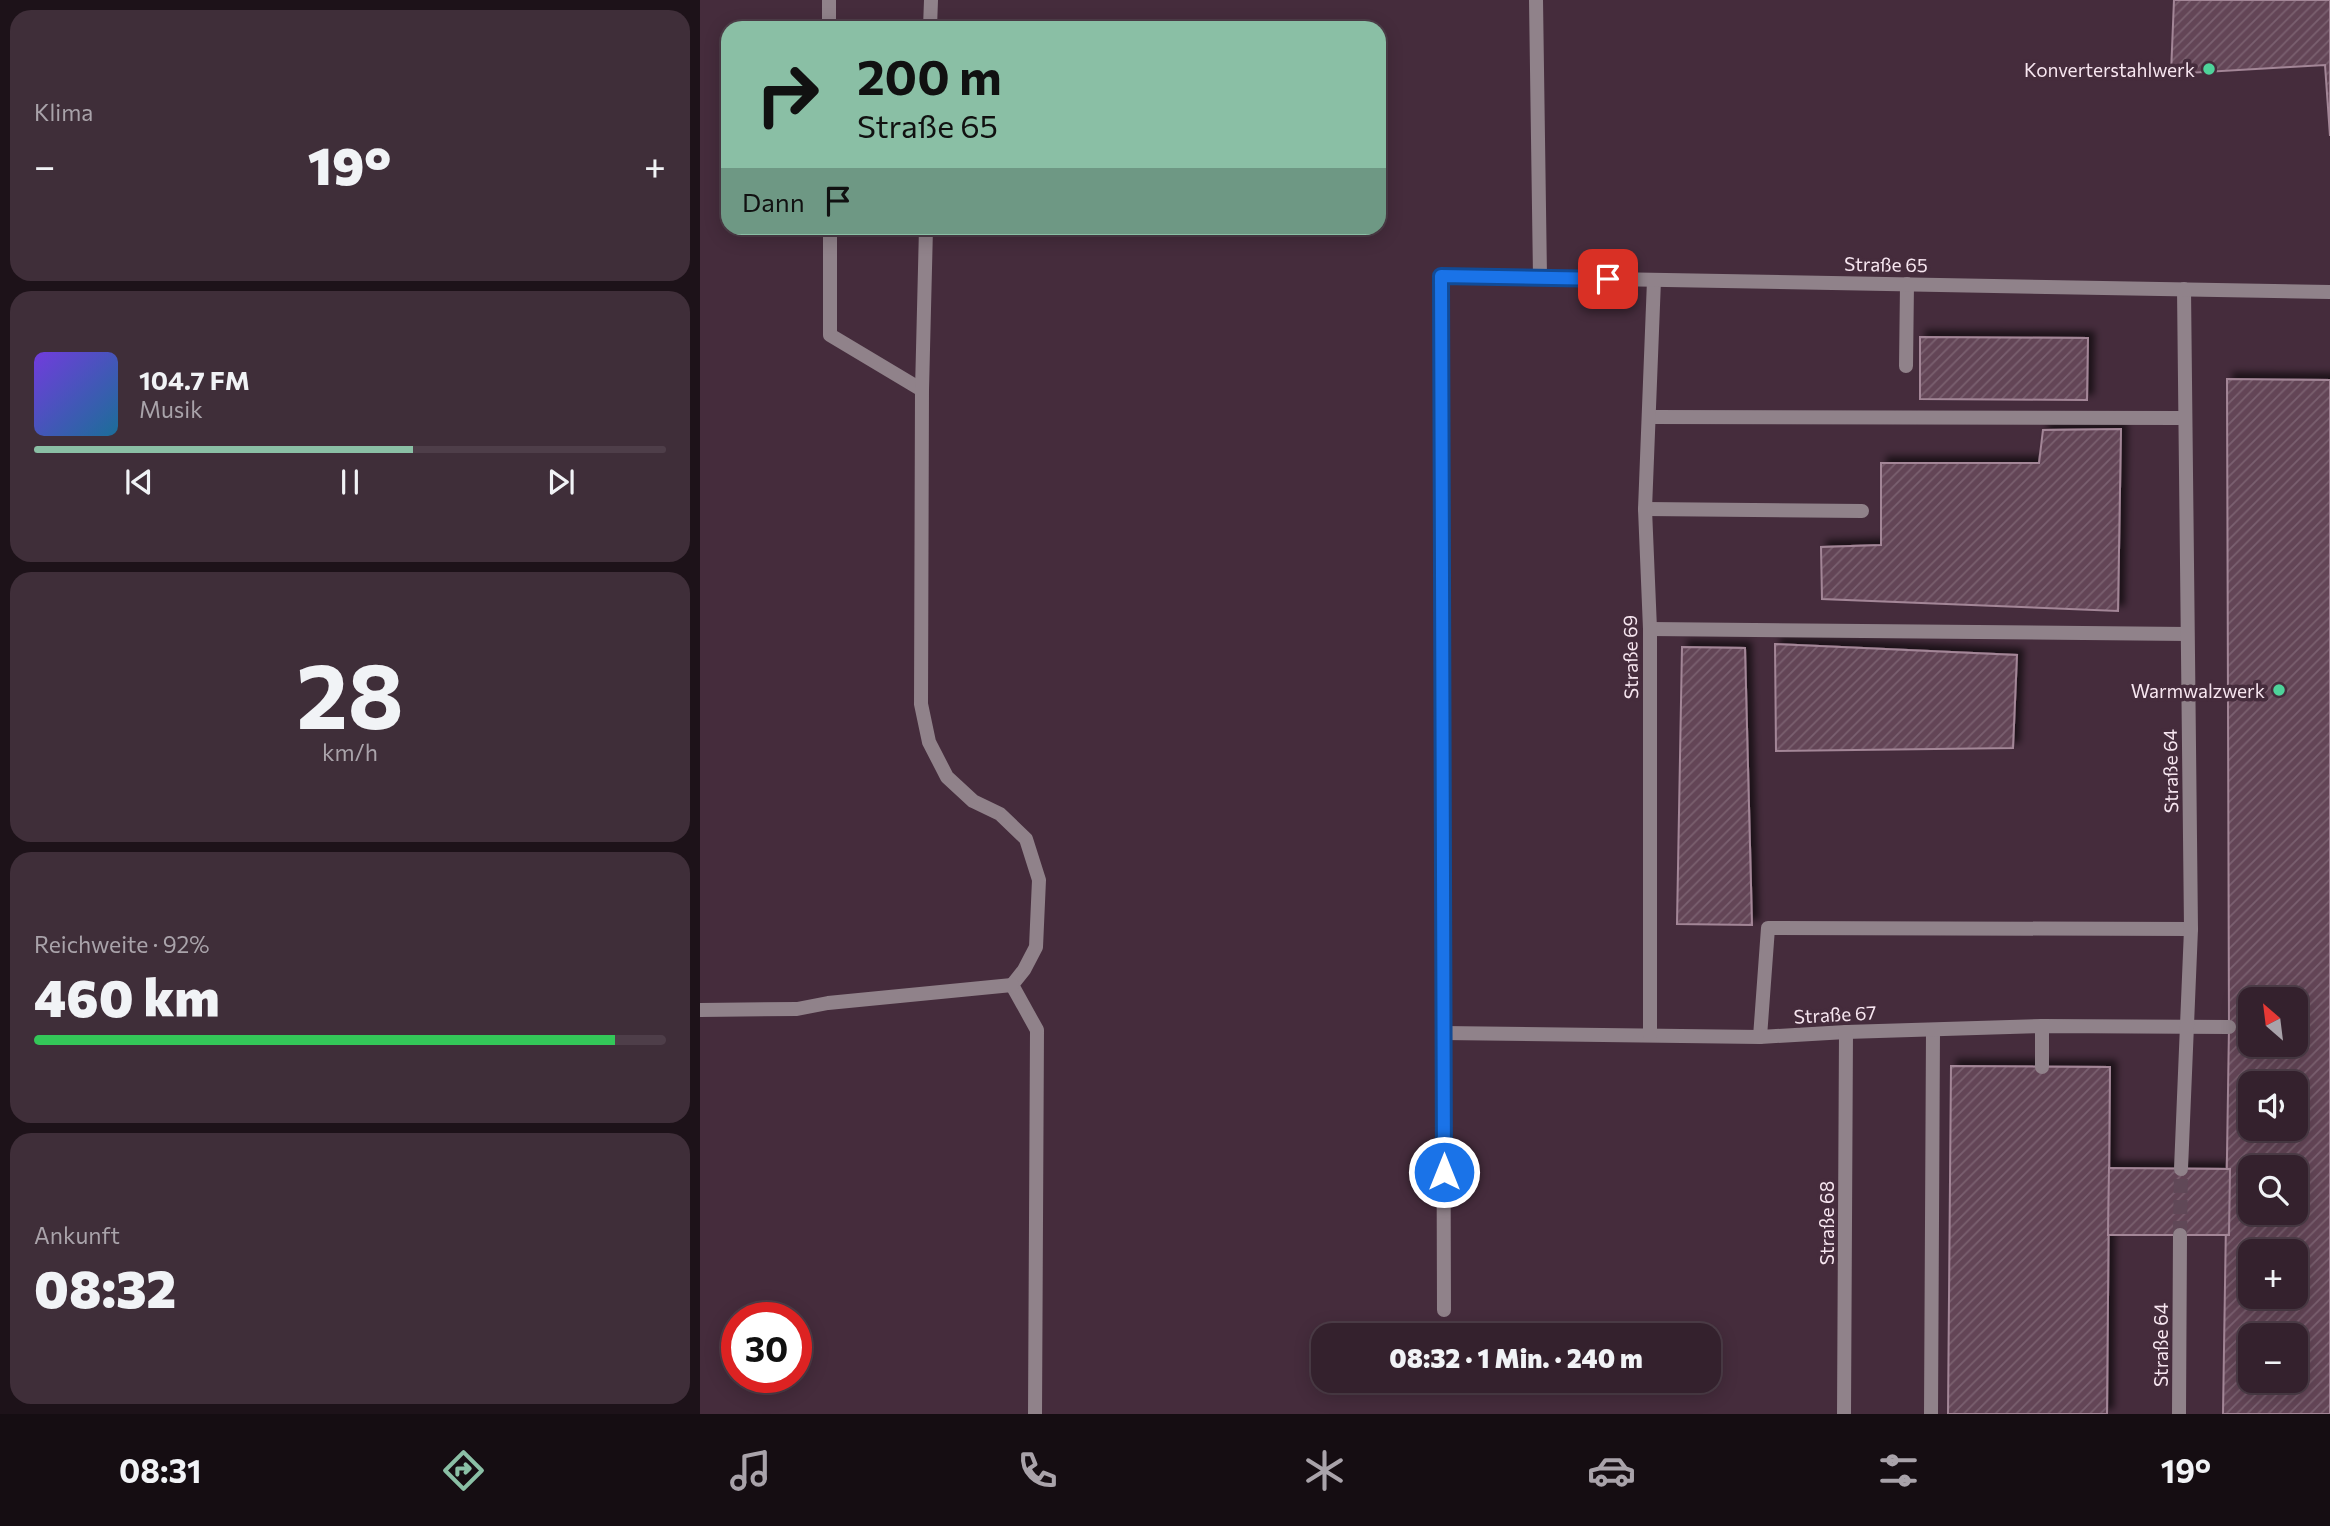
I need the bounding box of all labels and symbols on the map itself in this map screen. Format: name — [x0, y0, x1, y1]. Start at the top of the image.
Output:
place label: Konverterstahlwerk — [2024, 58, 2195, 81]
marker: Konverterstahlwerk — [2201, 61, 2217, 77]
pin — [1578, 249, 1638, 309]
street label: Straße 65 — [1844, 252, 1928, 276]
street label: Straße 69 — [1618, 615, 1642, 699]
place label: Warmwalzwerk — [2131, 679, 2265, 702]
marker: Warmwalzwerk — [2271, 682, 2287, 698]
street label: Straße 64 — [2158, 729, 2182, 813]
north arrow — [2238, 987, 2308, 1057]
street label: Straße 67 — [1793, 1000, 1877, 1028]
position arrow — [1407, 1135, 1481, 1209]
street label: Straße 68 — [1815, 1181, 1838, 1265]
speed limit sign: 30 — [721, 1302, 812, 1393]
street label: Straße 64 — [2149, 1303, 2172, 1387]

